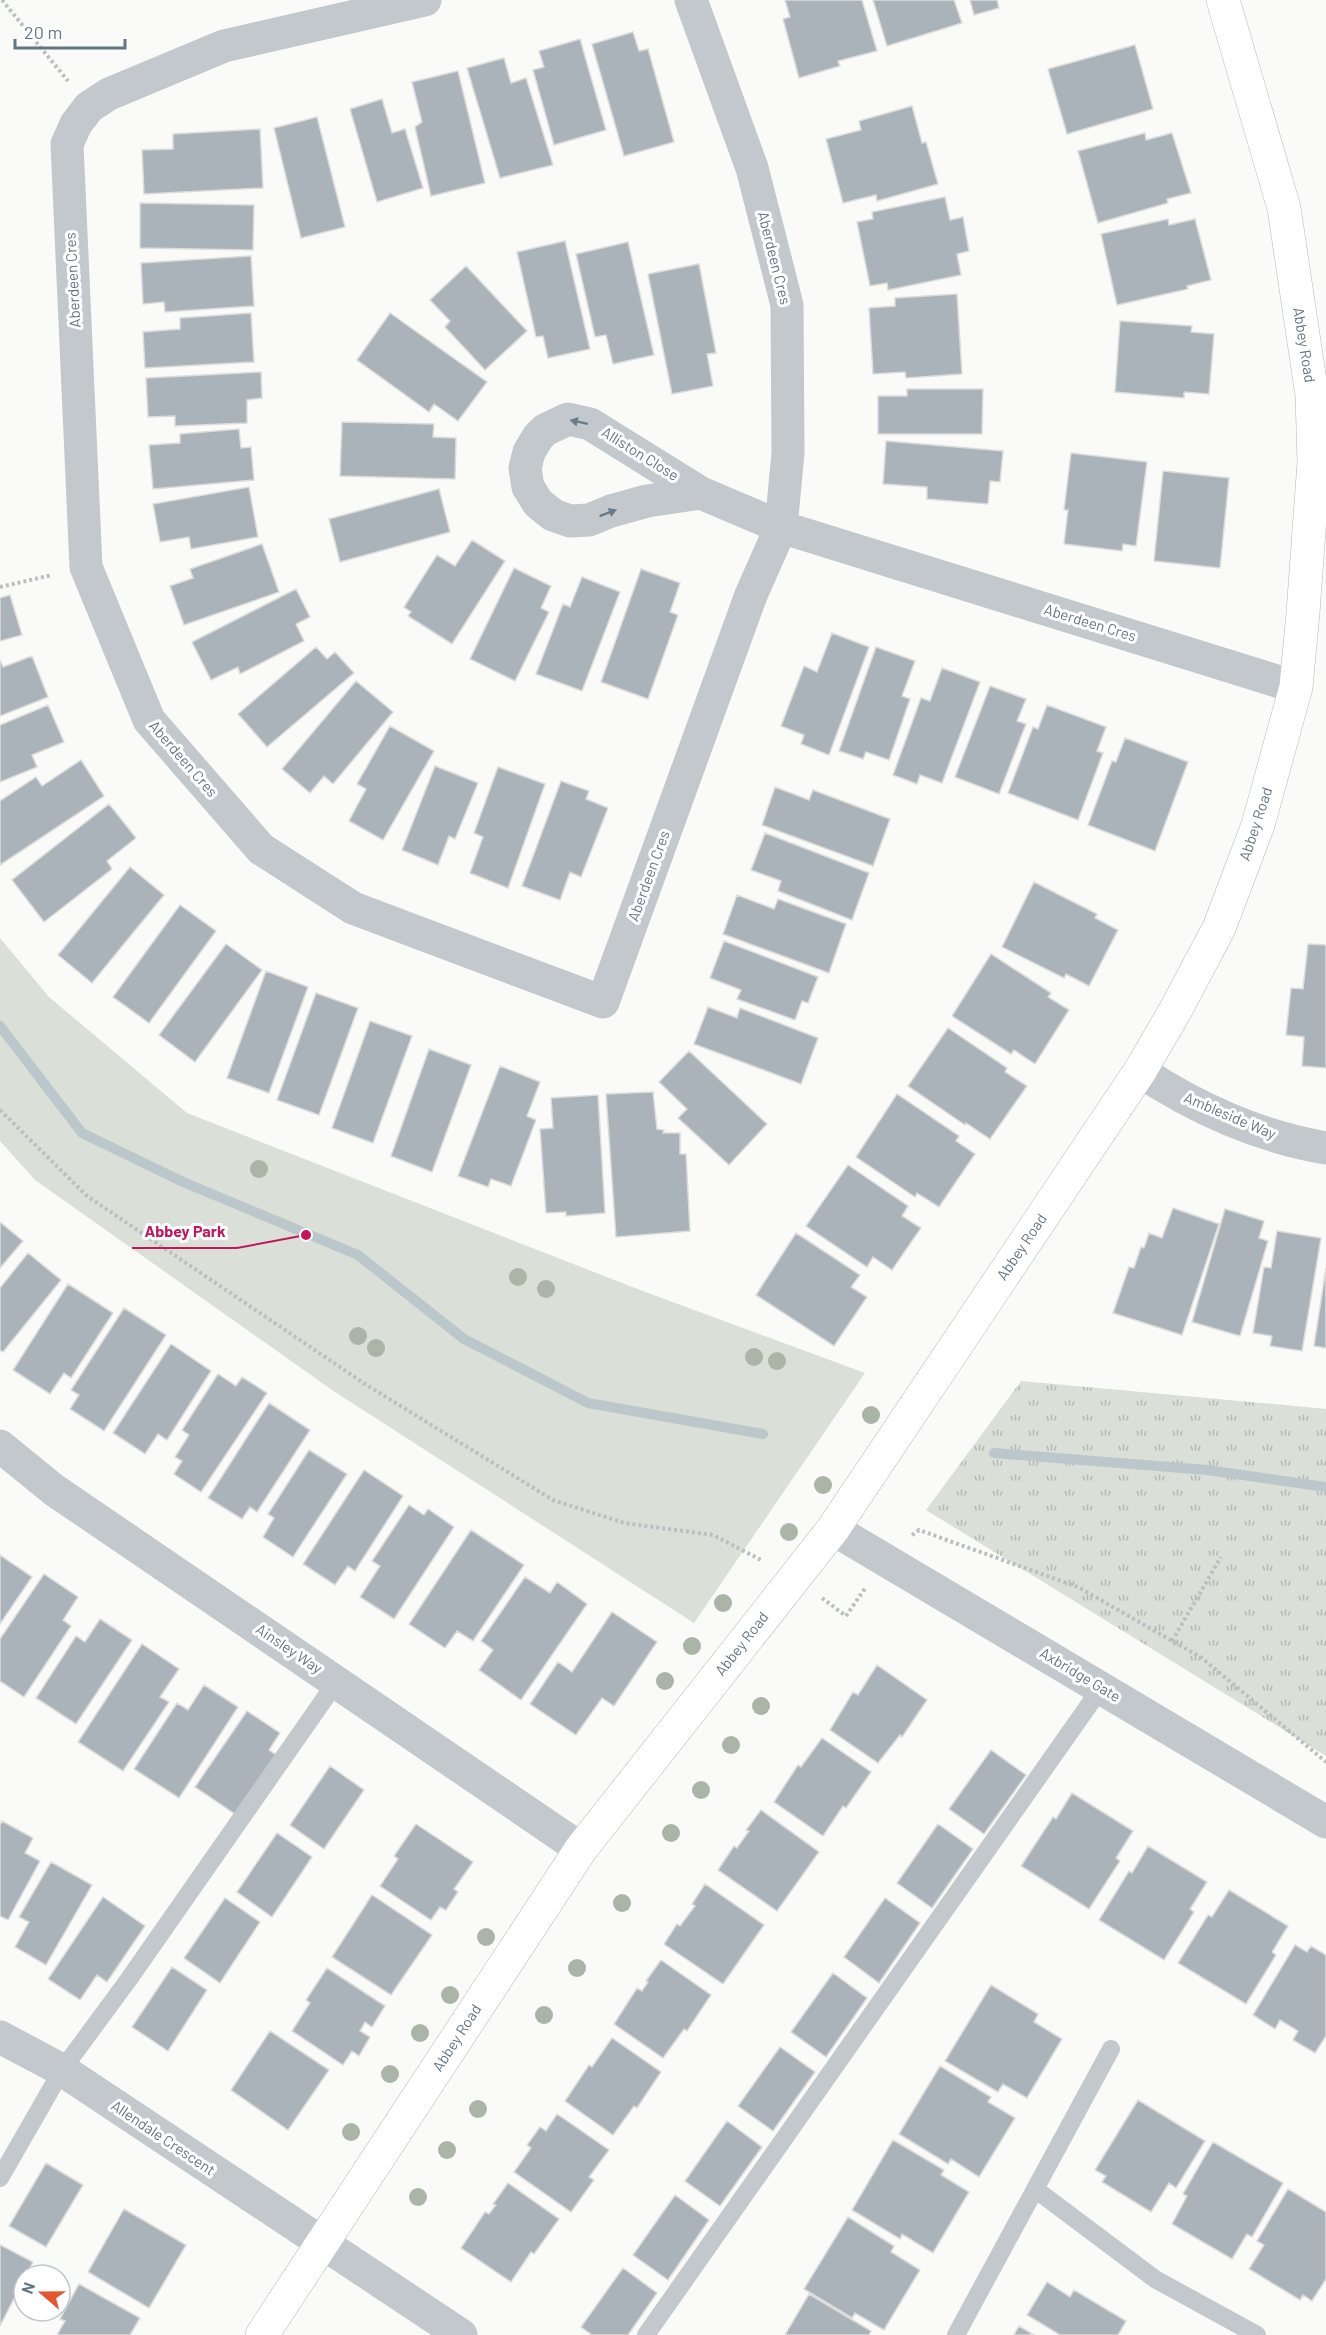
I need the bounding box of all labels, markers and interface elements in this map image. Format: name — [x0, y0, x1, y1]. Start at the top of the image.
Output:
scale bar — [15, 12, 124, 50]
text: 20 m — [24, 21, 62, 43]
street label: Aberdeen Cres — [755, 209, 795, 306]
street label: Aberdeen Cres — [61, 232, 83, 328]
street label: Abbey Road — [1290, 306, 1320, 384]
one-way arrow — [569, 416, 588, 426]
street label: Alliston Close — [599, 422, 682, 484]
one-way arrow — [599, 507, 617, 517]
street label: Aberdeen Cres — [1042, 599, 1139, 645]
street label: Aberdeen Cres — [146, 716, 222, 800]
street label: Abbey Road — [1235, 785, 1275, 863]
street label: Aberdeen Cres — [623, 828, 673, 924]
street label: Ambleside Way — [1182, 1088, 1279, 1143]
street label: Abbey Road — [992, 1210, 1050, 1283]
callout: Abbey Park — [132, 1214, 237, 1248]
text: Abbey Park — [145, 1221, 226, 1240]
street label: Abbey Road — [711, 1608, 772, 1679]
street label: Ainsley Way — [253, 1619, 326, 1677]
street label: Axbridge Gate — [1037, 1643, 1124, 1705]
street label: Abbey Road — [428, 2001, 484, 2074]
street label: Allendale Crescent — [108, 2096, 219, 2179]
north arrow — [12, 2263, 72, 2323]
text: N — [17, 2279, 38, 2296]

